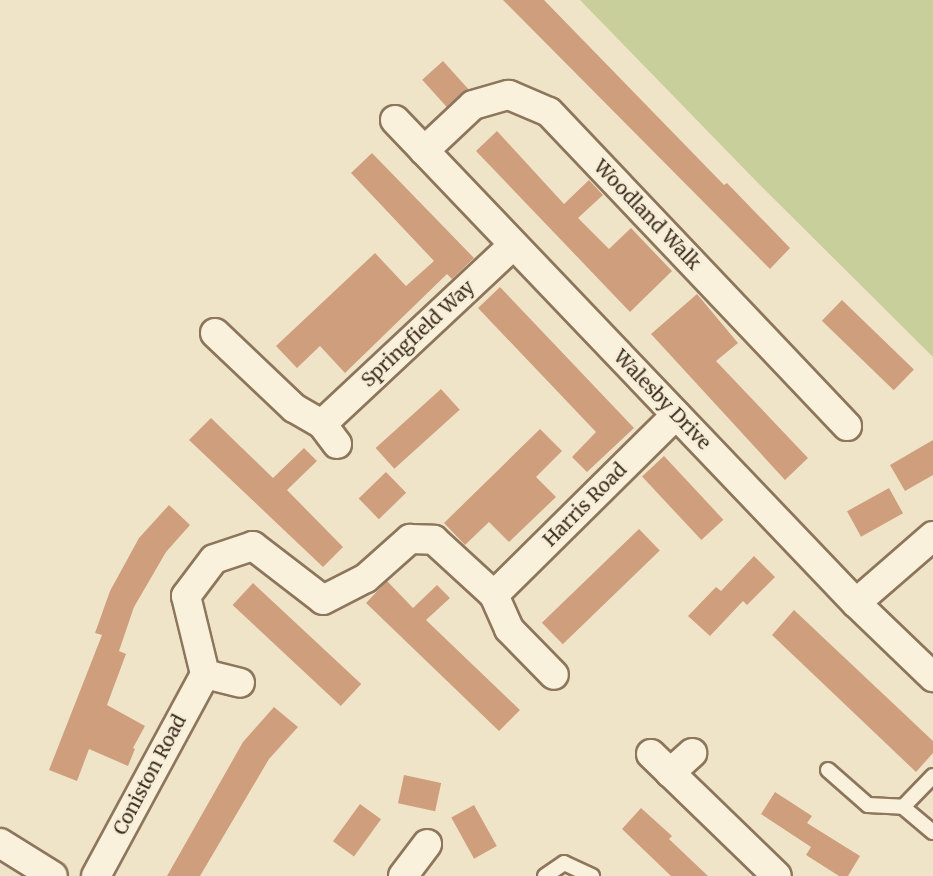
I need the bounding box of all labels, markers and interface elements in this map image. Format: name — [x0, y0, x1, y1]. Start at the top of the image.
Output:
street label: Woodland Walk — [589, 155, 705, 275]
street label: Springfield Way — [357, 276, 479, 392]
street label: Walesby Drive — [609, 345, 715, 455]
street label: Harris Road — [539, 459, 631, 551]
street label: Coniston Road — [109, 711, 191, 839]

